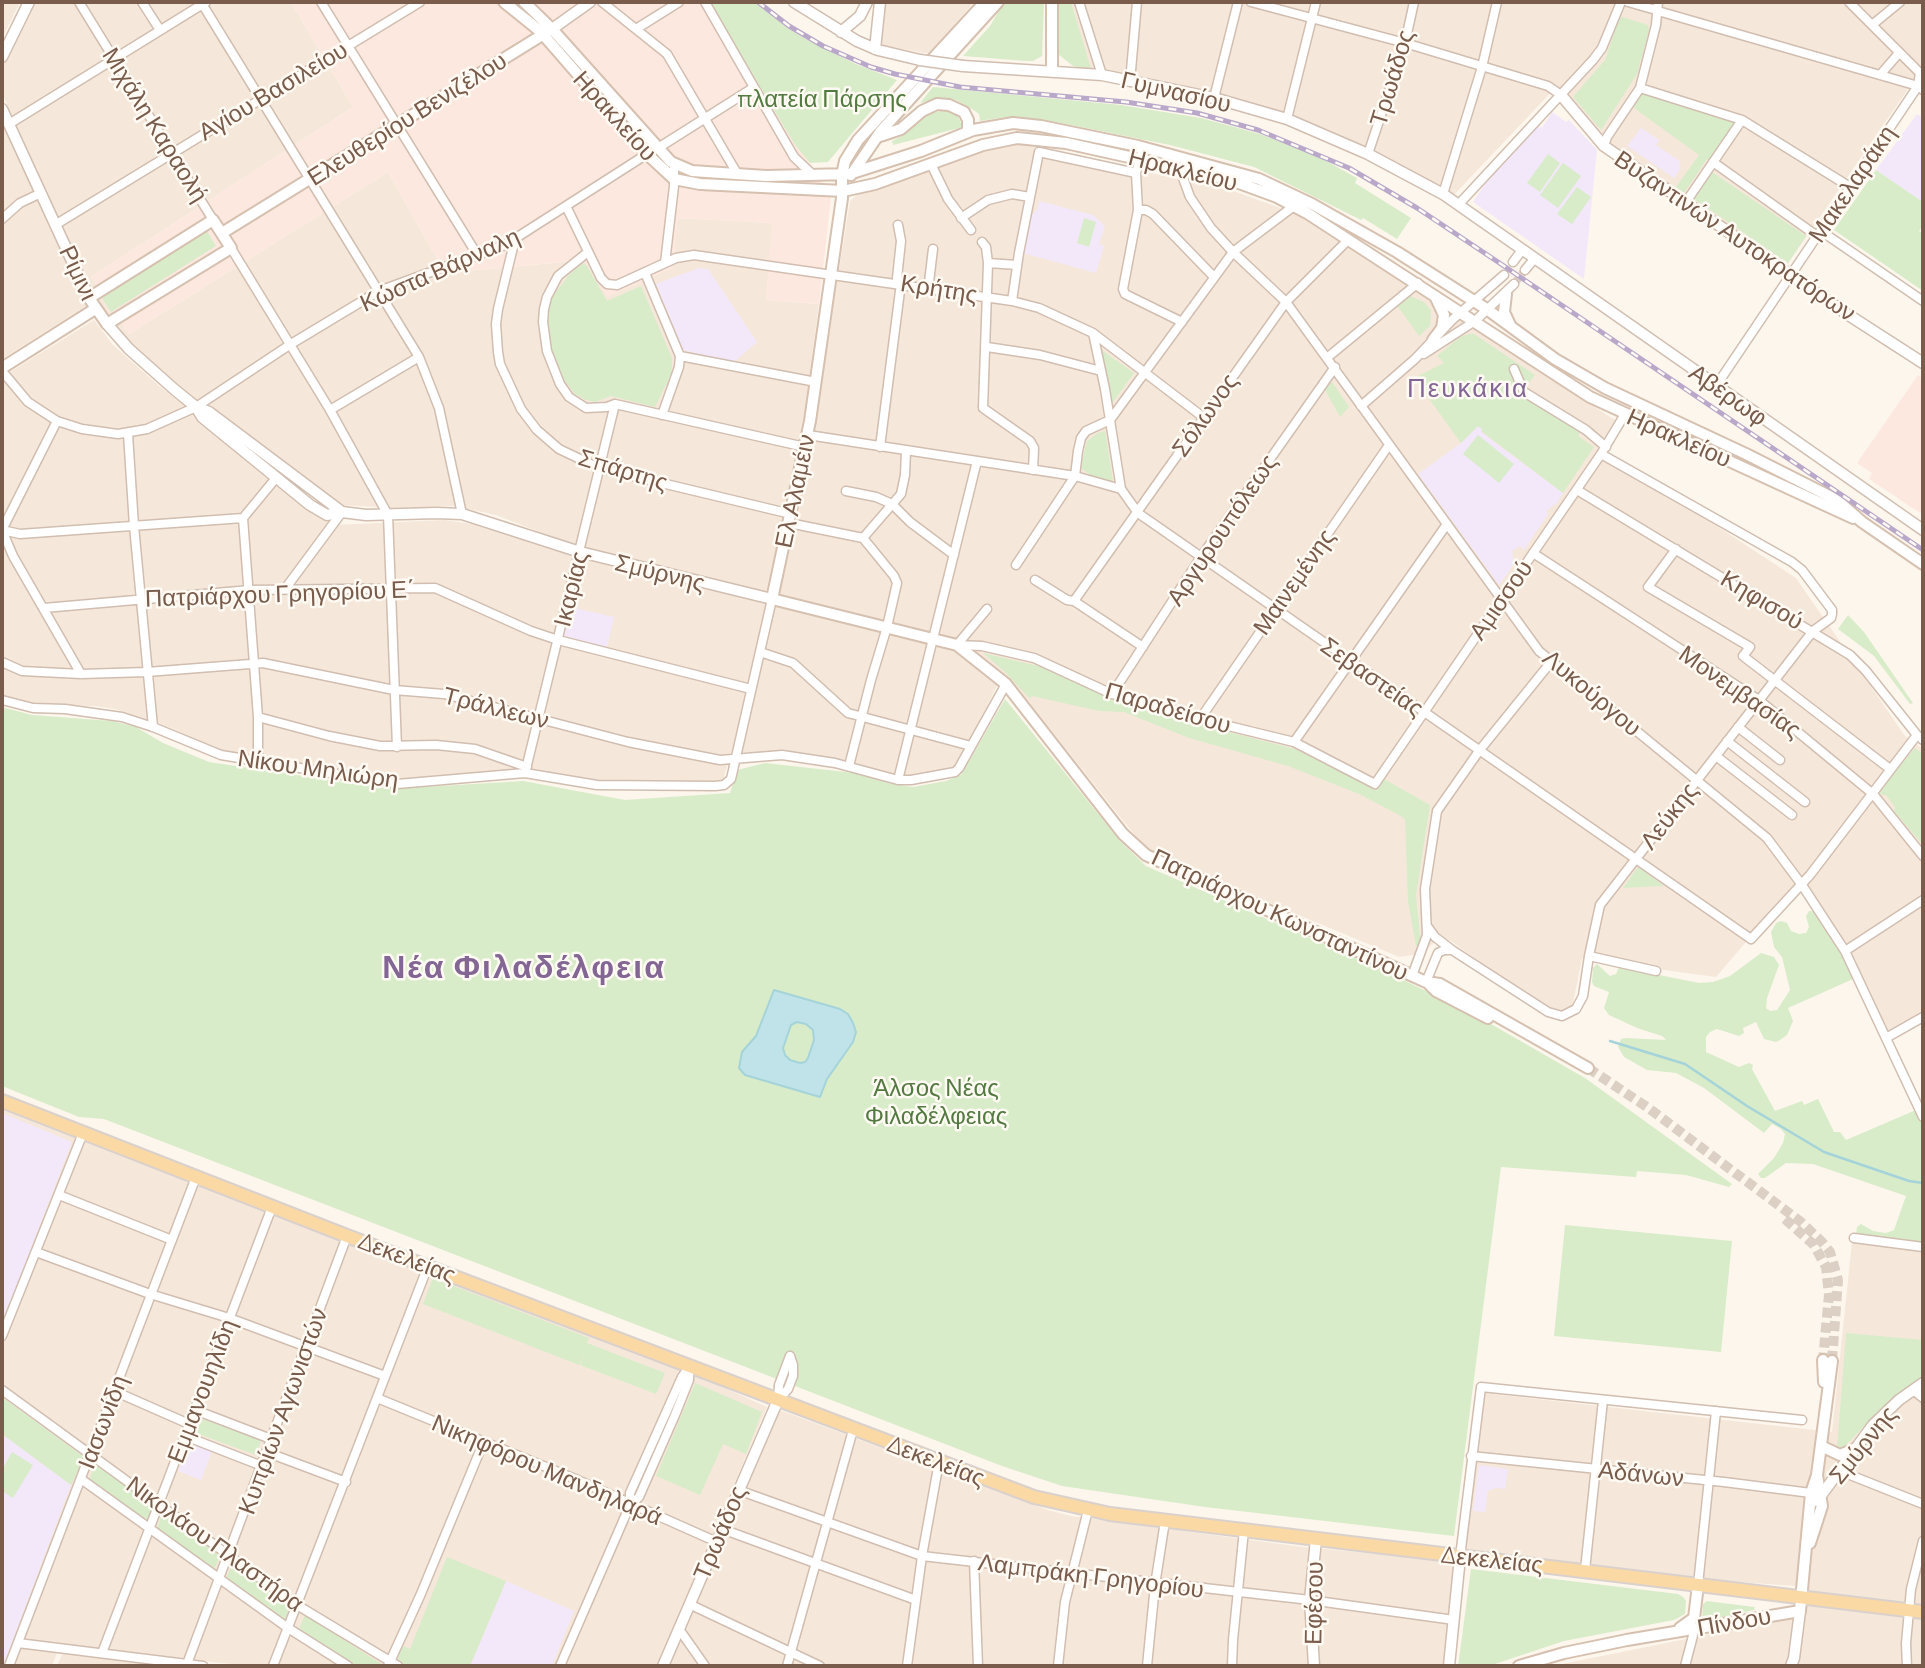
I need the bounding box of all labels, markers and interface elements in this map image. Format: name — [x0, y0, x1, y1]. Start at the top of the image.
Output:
street label: Τρωάδος — [1364, 26, 1420, 130]
street label: Αγίου Βασιλείου — [193, 35, 353, 147]
street label: Μιχάλη Καραολή — [96, 42, 214, 208]
street label: Ελευθερίου Βενιζέλου — [302, 46, 512, 192]
street label: Ηρακλείου — [567, 65, 663, 167]
street label: Γυμνασίου — [1118, 65, 1234, 119]
park label: πλατεία Πάρσης — [737, 85, 907, 113]
street label: Μακελαράκη — [1802, 120, 1902, 248]
street label: Ηρακλείου — [1125, 143, 1241, 197]
street label: Βυζαντινών Αυτοκρατόρων — [1609, 144, 1861, 328]
street label: Κώστα Βάρναλη — [356, 222, 524, 318]
street label: Ρίμινι — [53, 241, 103, 305]
street label: Κρήτης — [899, 269, 979, 309]
street label: Αβέρωφ — [1684, 358, 1772, 432]
street label: Σόλωνος — [1166, 368, 1244, 462]
district label: Πευκάκια — [1408, 372, 1528, 404]
street label: Ηρακλείου — [1622, 402, 1736, 474]
street label: Ελ Αλαμέιν — [769, 432, 821, 550]
street label: Σπάρτης — [575, 443, 671, 497]
street label: Αργυρουπόλεως — [1161, 449, 1283, 611]
street label: Μαινεμένης — [1247, 524, 1341, 640]
street label: Ικαρίας — [548, 548, 594, 630]
street label: Σμύρνης — [612, 548, 708, 598]
street label: Αμισσού — [1463, 555, 1539, 645]
street label: Κηφισού — [1715, 564, 1809, 636]
street label: Πατριάρχου Γρηγορίου Ε΄ — [144, 575, 416, 613]
street label: Σεβαστείας — [1315, 631, 1429, 723]
street label: Μονεμβασίας — [1673, 639, 1807, 745]
street label: Λυκούργου — [1537, 644, 1647, 742]
street label: Παραδείσου — [1102, 676, 1234, 740]
street label: Τράλλεων — [440, 681, 552, 735]
street label: Νίκου Μηλιώρη — [236, 743, 400, 795]
street label: Λεύκης — [1634, 777, 1704, 855]
street label: Πατριάρχου Κωνσταντίνου — [1147, 843, 1413, 987]
district label: Νέα Φιλαδέλφεια — [384, 948, 664, 986]
park label: Άλσος Νέας Φιλαδέλφειας — [865, 1074, 1007, 1130]
street label: Δεκελείας — [354, 1226, 460, 1290]
street label: Κυπρίων Αγωνιστών — [232, 1304, 334, 1518]
street label: Εμμανουηλίδη — [161, 1315, 243, 1467]
street label: Ιασωνίδη — [72, 1371, 134, 1473]
street label: Σμύρνης — [1823, 1400, 1903, 1490]
street label: Νικηφόρου Μανδηλαρά — [427, 1408, 667, 1532]
street label: Δεκελείας — [883, 1429, 989, 1493]
street label: Αδάνων — [1597, 1455, 1685, 1493]
street label: Νικολάου Πλαστήρα — [121, 1470, 309, 1618]
street label: Τρωάδος — [687, 1482, 753, 1584]
street label: Δεκελείας — [1440, 1540, 1544, 1580]
street label: Λαμπράκη Γρηγορίου — [976, 1548, 1206, 1604]
street label: Εφέσου — [1299, 1561, 1329, 1645]
street label: Πίνδου — [1695, 1601, 1773, 1643]

